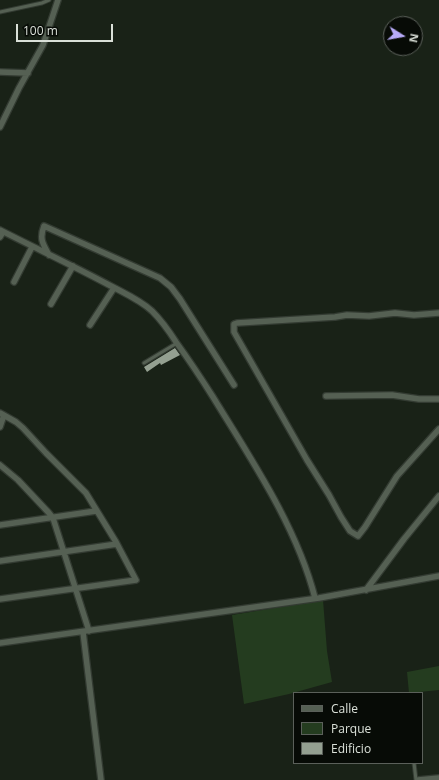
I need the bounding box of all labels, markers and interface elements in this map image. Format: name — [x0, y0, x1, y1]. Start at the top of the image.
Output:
scale bar — [18, 16, 115, 42]
north arrow — [383, 16, 423, 56]
text: 100 m — [23, 22, 58, 39]
text: N — [406, 32, 423, 44]
legend — [293, 692, 423, 764]
text: Calle — [331, 700, 358, 717]
text: Parque — [331, 720, 371, 737]
text: Edificio — [331, 740, 371, 757]

